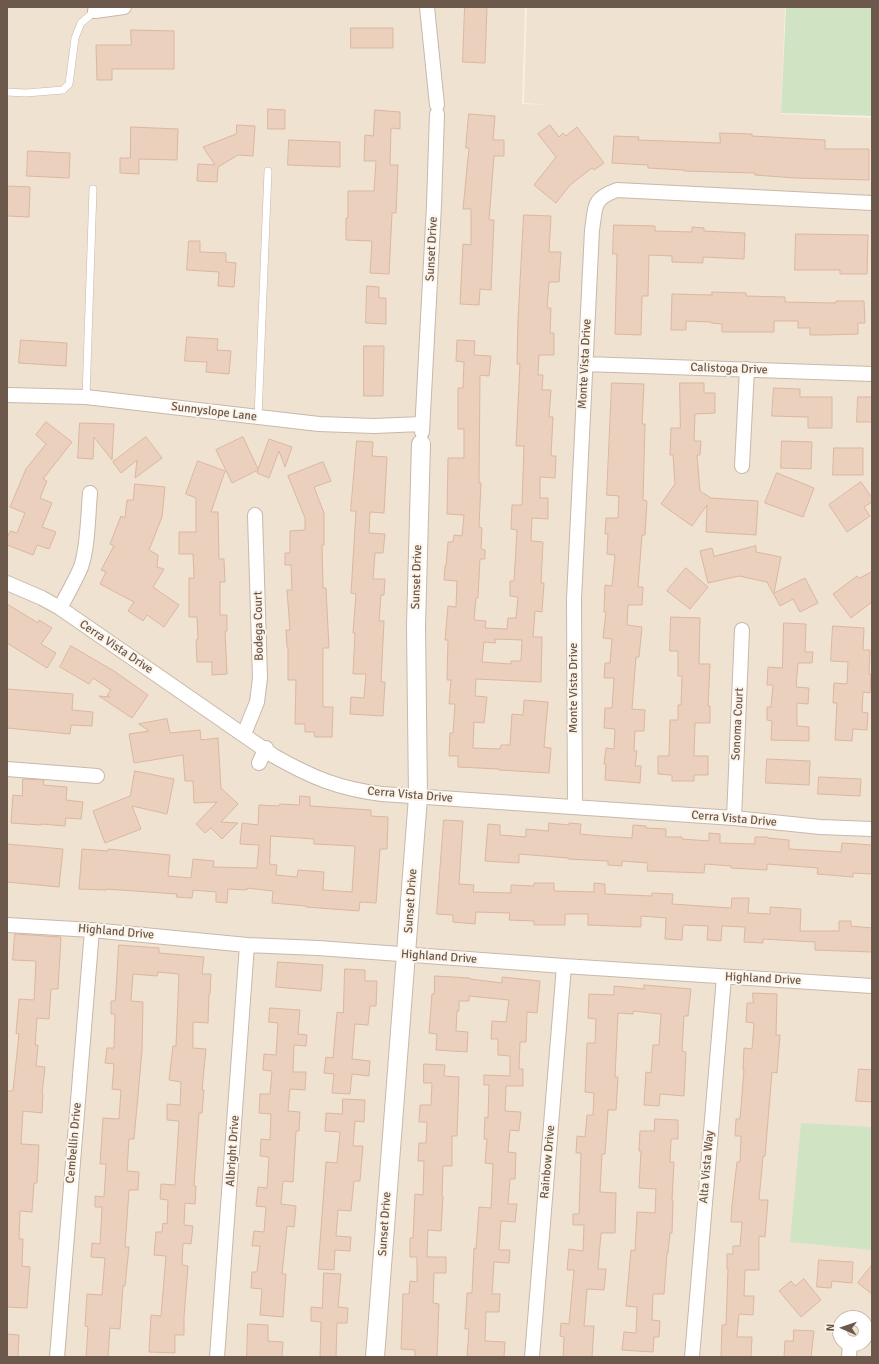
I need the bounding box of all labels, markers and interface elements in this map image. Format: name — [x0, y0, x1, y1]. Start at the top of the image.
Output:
street label: Sunset Drive — [423, 216, 441, 282]
street label: Monte Vista Drive — [575, 318, 595, 410]
street label: Calistoga Drive — [690, 360, 768, 378]
street label: Sunnyslope Lane — [170, 400, 258, 424]
street label: Sunset Drive — [409, 544, 425, 610]
street label: Bodega Court — [251, 591, 267, 661]
street label: Cerra Vista Drive — [76, 617, 156, 677]
street label: Monte Vista Drive — [567, 643, 581, 733]
street label: Sonoma Court — [729, 687, 747, 761]
street label: Cerra Vista Drive — [367, 784, 453, 806]
street label: Cerra Vista Drive — [691, 808, 777, 830]
street label: Sunset Drive — [402, 868, 420, 934]
street label: Highland Drive — [77, 922, 155, 942]
street label: Highland Drive — [400, 947, 478, 967]
street label: Highland Drive — [725, 970, 801, 988]
street label: Cembellin Drive — [63, 1102, 85, 1184]
street label: Albright Drive — [223, 1115, 243, 1187]
street label: Rainbow Drive — [538, 1125, 558, 1199]
street label: Alta Vista Way — [697, 1130, 717, 1204]
street label: Sunset Drive — [376, 1191, 394, 1257]
north arrow — [823, 1308, 863, 1348]
text: N — [824, 1324, 837, 1332]

